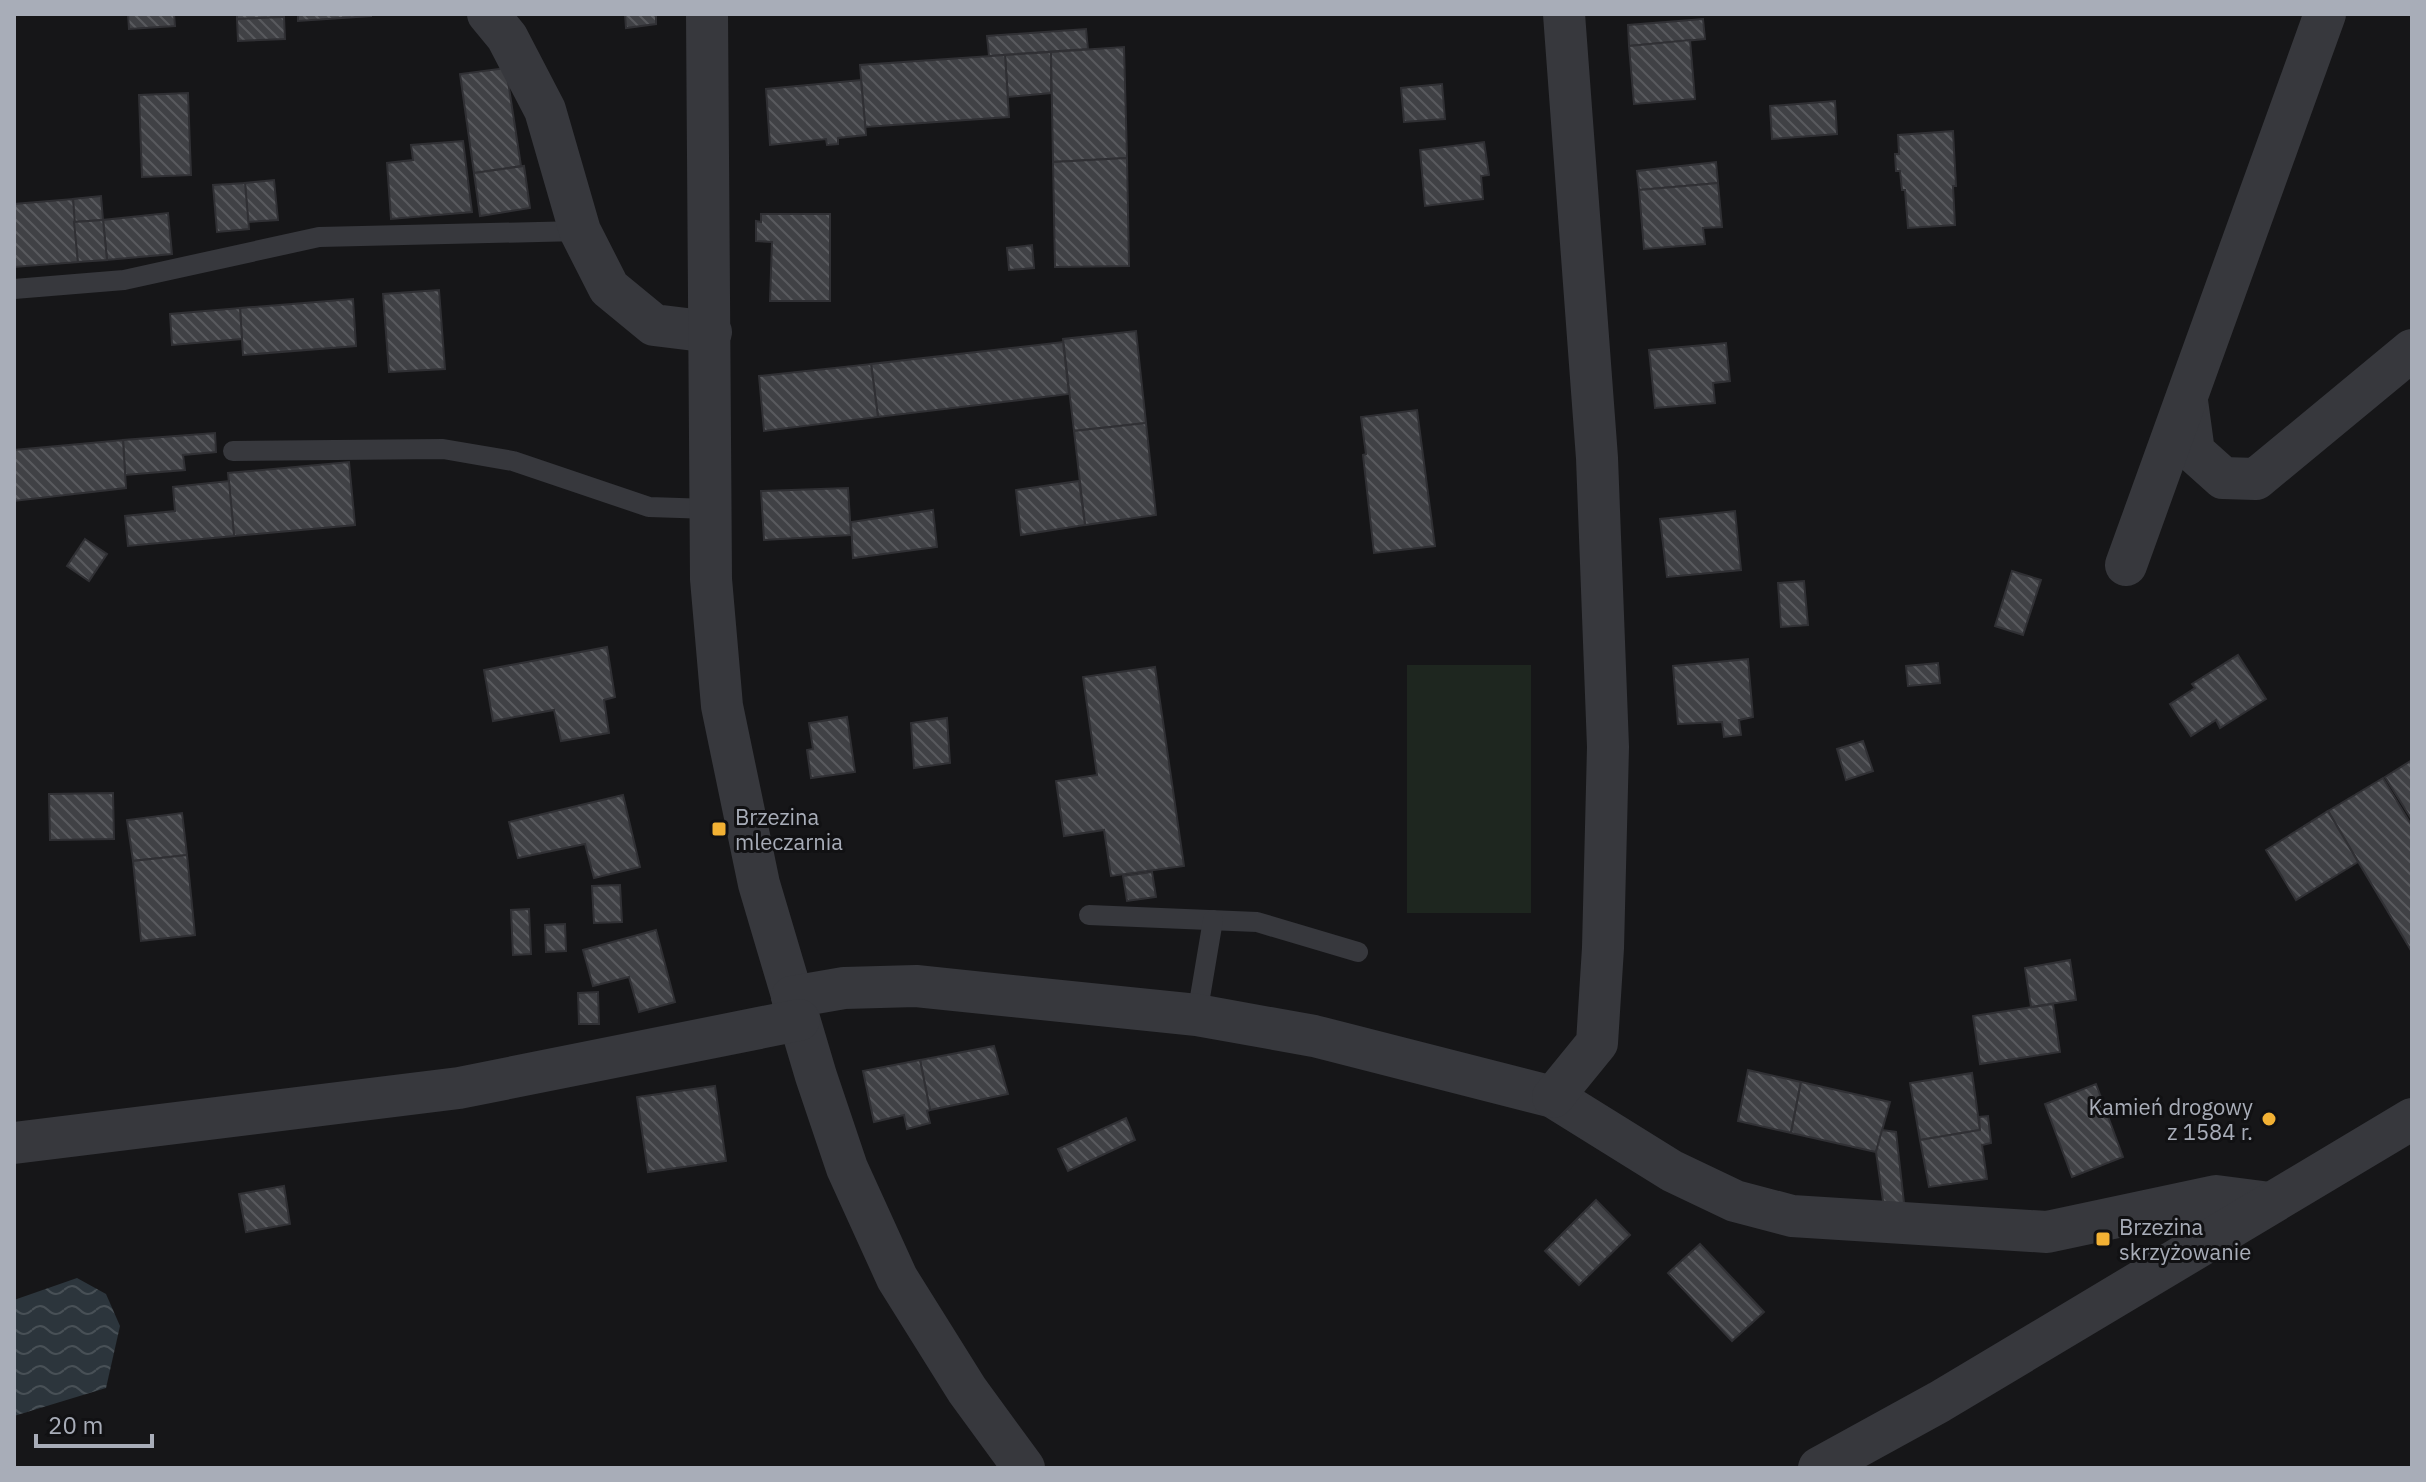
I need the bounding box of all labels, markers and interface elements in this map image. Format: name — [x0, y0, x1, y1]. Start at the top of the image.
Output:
place label: Brzezina mleczarnia — [735, 802, 843, 856]
marker: Brzezina mleczarnia — [710, 820, 728, 838]
place label: Kamień drogowy z 1584 r. — [2089, 1092, 2253, 1146]
marker: Kamień drogowy z 1584 r. — [2260, 1110, 2278, 1128]
place label: Brzezina skrzyżowanie — [2119, 1212, 2251, 1266]
marker: Brzezina skrzyżowanie — [2094, 1230, 2112, 1248]
scale bar — [36, 1398, 152, 1448]
text: 20 m — [48, 1409, 103, 1441]

